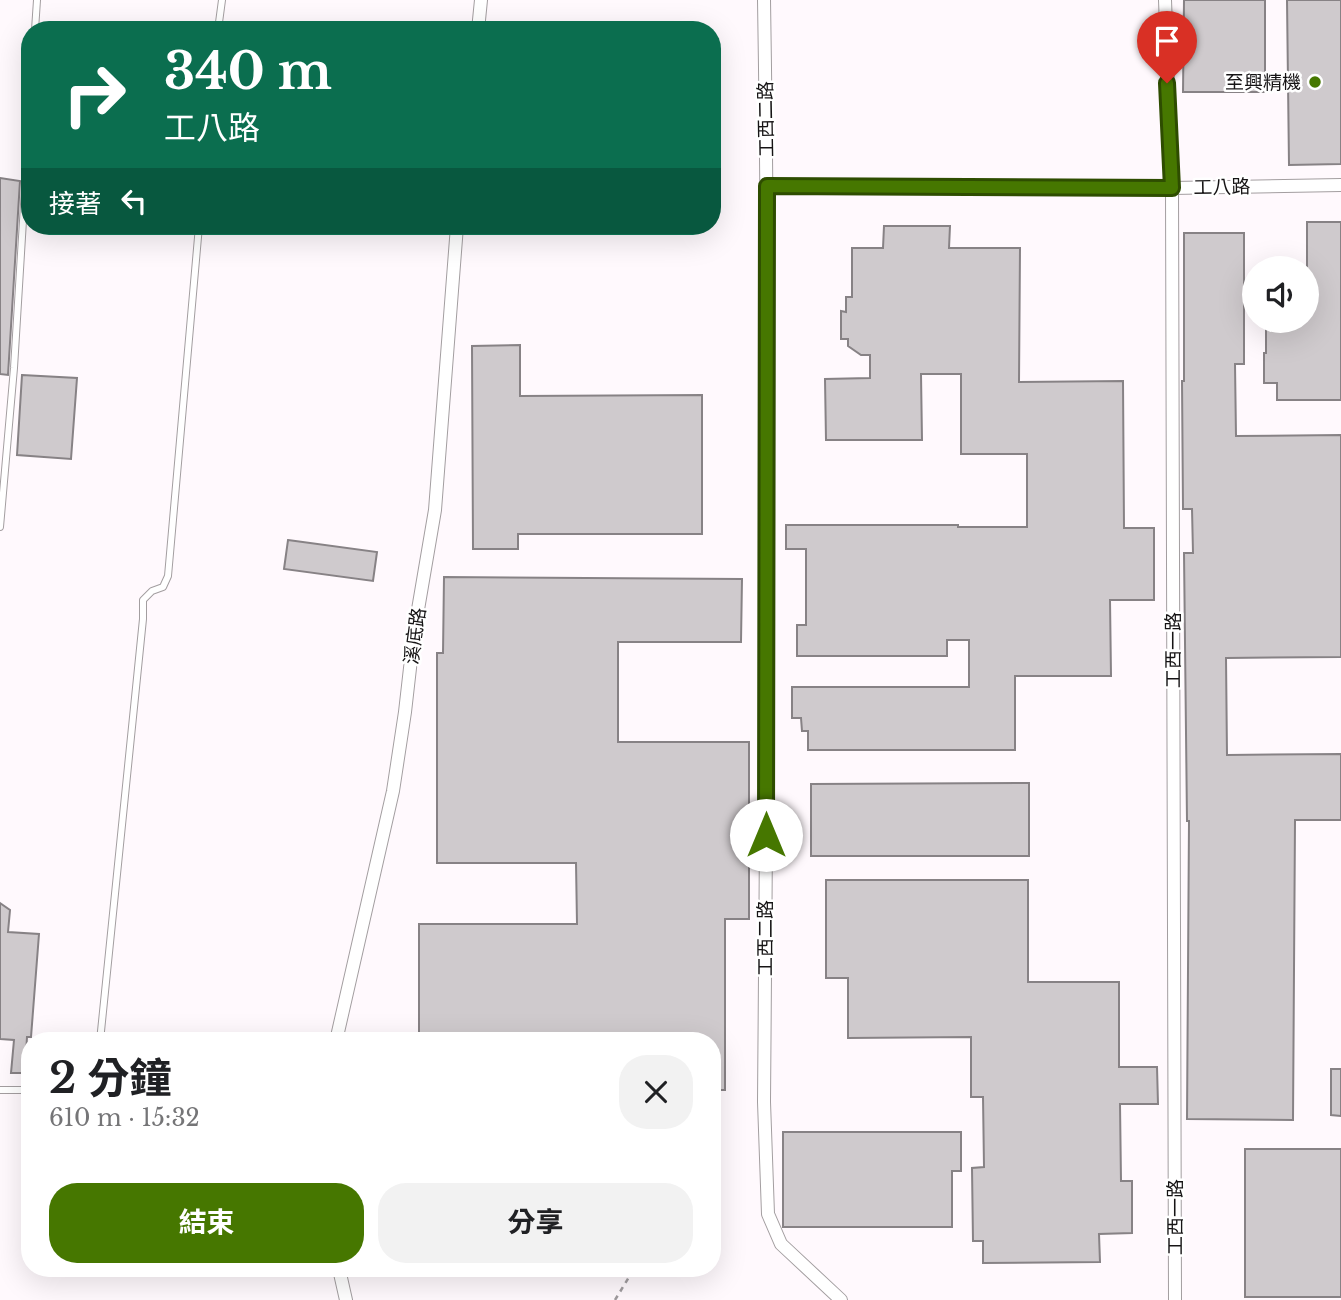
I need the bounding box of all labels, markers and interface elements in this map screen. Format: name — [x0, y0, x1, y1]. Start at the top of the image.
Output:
pin — [1137, 11, 1197, 83]
icon: arrive — [1148, 22, 1186, 60]
text: 340 m — [164, 41, 332, 102]
icon: right — [49, 49, 140, 140]
place label: 至興精機 — [1225, 71, 1301, 94]
marker: 至興精機 — [1307, 74, 1323, 90]
street label: 工西二路 — [754, 81, 778, 157]
text: 工八路 — [164, 108, 260, 148]
street label: 工八路 — [1193, 175, 1251, 199]
icon: left — [115, 182, 153, 220]
text: 接著 — [49, 188, 101, 220]
map controls — [1242, 256, 1319, 333]
button: sound — [1242, 256, 1319, 333]
street label: 溪底路 — [400, 606, 430, 666]
street label: 工西一路 — [1162, 612, 1185, 688]
position arrow — [729, 798, 803, 872]
street label: 工西二路 — [754, 900, 777, 976]
text: 2 分鐘 — [49, 1052, 172, 1104]
button: close — [619, 1055, 693, 1129]
text: 610 m · 15:32 — [49, 1104, 200, 1132]
street label: 工西一路 — [1164, 1179, 1187, 1255]
button: 結束 — [49, 1183, 364, 1263]
button: 分享 — [378, 1183, 693, 1263]

